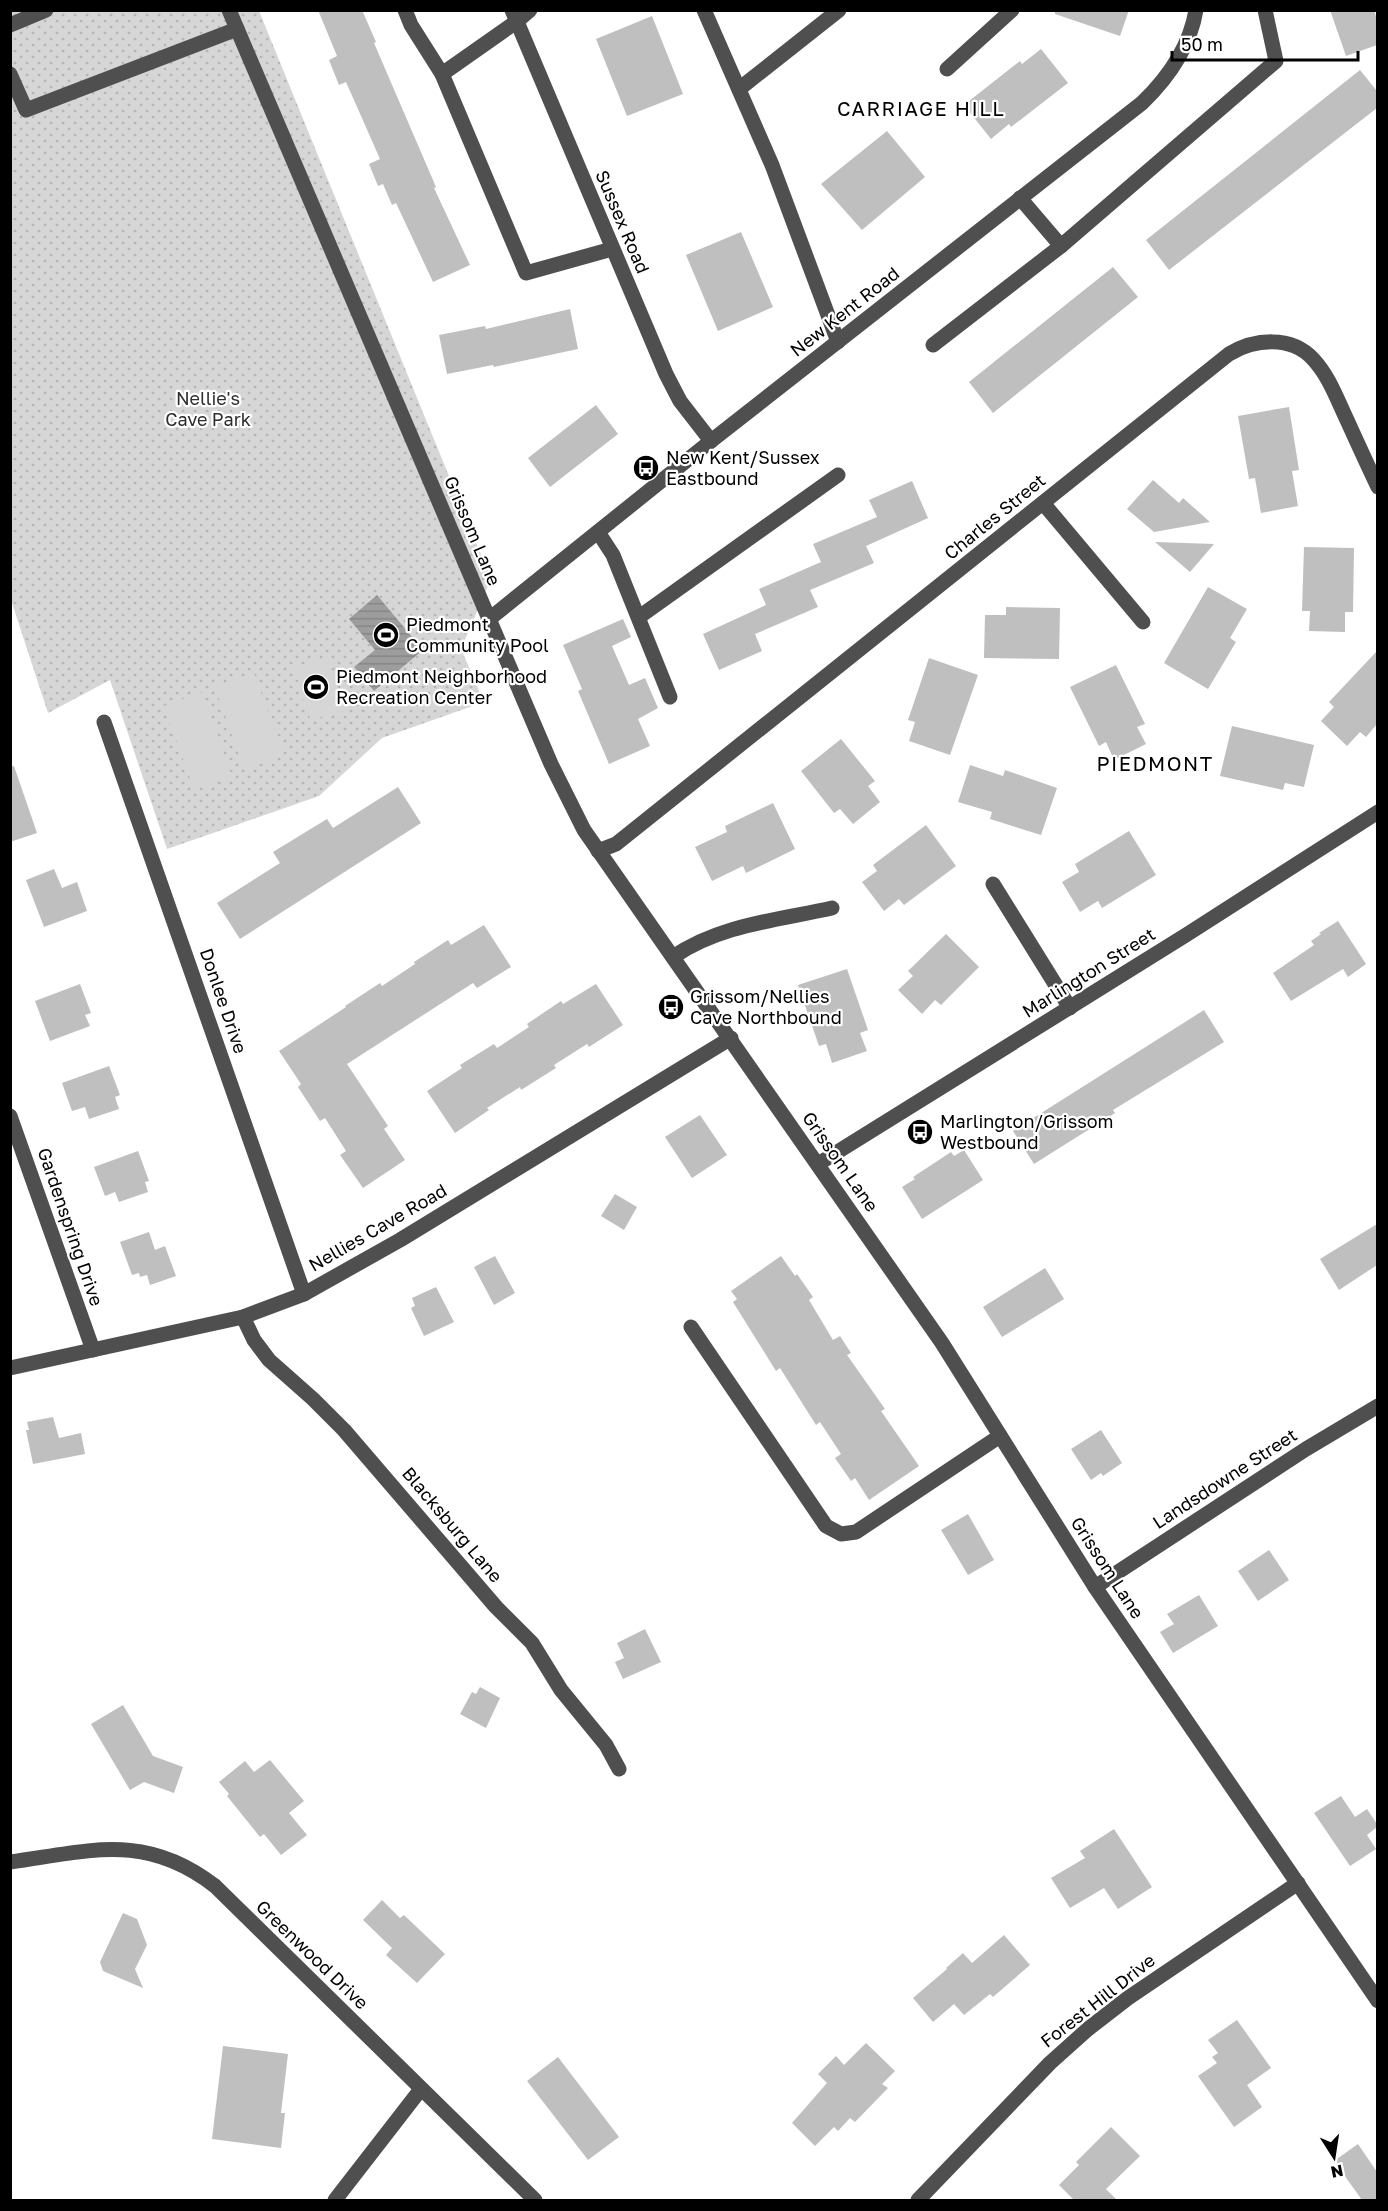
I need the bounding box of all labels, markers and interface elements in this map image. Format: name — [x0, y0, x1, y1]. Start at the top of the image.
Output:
scale bar — [1172, 24, 1358, 62]
text: 50 m — [1181, 33, 1223, 55]
district label: CARRIAGE HILL — [837, 96, 1005, 120]
street label: Sussex Road — [591, 167, 655, 277]
street label: New Kent Road — [786, 262, 903, 361]
park label: Nellie's Cave Park — [165, 387, 251, 430]
place label: New Kent/Sussex Eastbound — [666, 446, 820, 489]
bus stop icon: New Kent/Sussex Eastbound — [631, 453, 661, 483]
street label: Charles Street — [939, 469, 1049, 564]
street label: Grissom Lane — [440, 472, 506, 589]
place label: Piedmont Community Pool — [406, 613, 549, 656]
sports icon: Piedmont Community Pool — [371, 620, 401, 650]
place label: Piedmont Neighborhood Recreation Center — [336, 665, 547, 708]
sports icon: Piedmont Neighborhood Recreation Center — [301, 672, 331, 702]
district label: PIEDMONT — [1096, 751, 1214, 775]
street label: Marlington Street — [1018, 922, 1159, 1022]
street label: Donlee Drive — [196, 945, 252, 1056]
place label: Grissom/Nellies Cave Northbound — [690, 985, 842, 1028]
bus stop icon: Grissom/Nellies Cave Northbound — [656, 992, 686, 1022]
street label: Grissom Lane — [798, 1107, 883, 1216]
place label: Marlington/Grissom Westbound — [940, 1110, 1113, 1153]
bus stop icon: Marlington/Grissom Westbound — [905, 1117, 935, 1147]
street label: Gardenspring Drive — [34, 1145, 108, 1309]
street label: Nellies Cave Road — [305, 1179, 450, 1276]
street label: Landsdowne Street — [1148, 1423, 1301, 1533]
street label: Blacksburg Lane — [398, 1462, 507, 1587]
street label: Grissom Lane — [1067, 1512, 1149, 1622]
street label: Greenwood Drive — [252, 1895, 373, 2013]
street label: Forest Hill Drive — [1036, 1949, 1159, 2052]
north arrow — [1304, 2127, 1364, 2187]
text: N — [1329, 2161, 1345, 2183]

